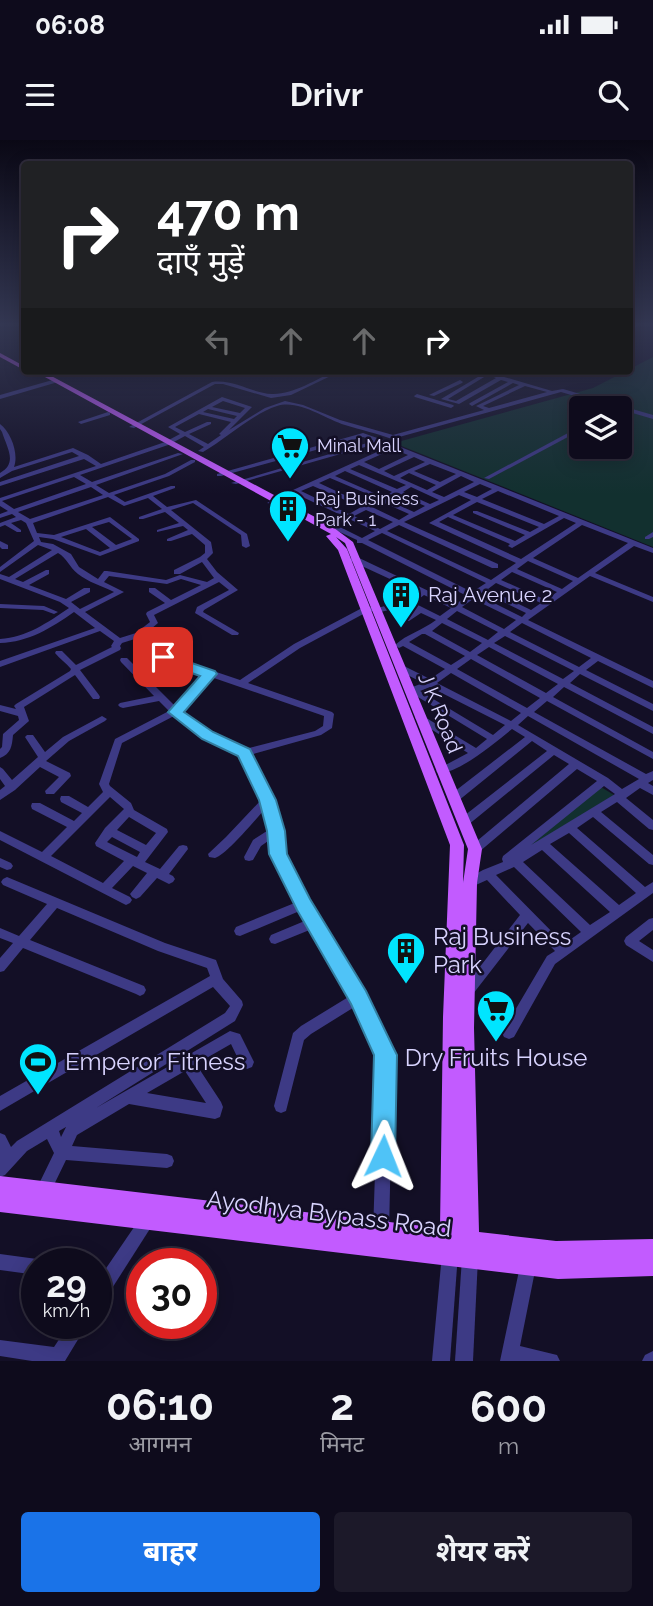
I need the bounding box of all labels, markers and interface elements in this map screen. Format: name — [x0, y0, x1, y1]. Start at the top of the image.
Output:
text: 06:08 — [35, 10, 105, 40]
icon: menu — [21, 76, 59, 114]
text: Drivr — [290, 76, 363, 113]
icon: search — [594, 76, 632, 114]
text: 470 m — [157, 184, 300, 241]
icon: right — [42, 189, 133, 280]
text: दाएँ मुड़ें — [157, 243, 244, 280]
icon: left — [199, 322, 237, 360]
icon: ahead — [272, 322, 310, 360]
icon: ahead — [345, 322, 383, 360]
icon: right — [418, 322, 456, 360]
map controls — [569, 396, 632, 459]
button: layers — [569, 396, 632, 459]
supermarket icon: Minal Mall — [269, 425, 311, 480]
place label: Minal Mall — [317, 435, 401, 456]
building icon: Raj Business Park - 1 — [267, 488, 309, 543]
place label: Raj Business Park - 1 — [315, 488, 419, 530]
building icon: Raj Avenue 2 — [380, 574, 422, 629]
place label: Raj Avenue 2 — [428, 582, 552, 607]
pin — [133, 627, 193, 687]
icon: arrive — [144, 638, 182, 676]
street label: J K Road — [413, 669, 468, 757]
place label: Raj Business Park — [433, 922, 571, 979]
building icon: Raj Business Park — [385, 930, 427, 985]
supermarket icon: Dry Fruits House — [475, 988, 517, 1043]
sports icon: Emperor Fitness — [17, 1041, 59, 1096]
place label: Dry Fruits House — [405, 1043, 587, 1072]
place label: Emperor Fitness — [65, 1047, 245, 1076]
position arrow — [346, 1119, 420, 1193]
street label: Ayodhya Bypass Road — [205, 1184, 453, 1243]
speed limit sign: 30 — [126, 1248, 217, 1339]
text: 29 — [46, 1264, 87, 1305]
text: km/h — [43, 1300, 90, 1321]
text: 06:10 — [106, 1381, 214, 1430]
text: 2 — [330, 1381, 354, 1430]
text: 600 — [470, 1383, 547, 1432]
text: आगमन — [129, 1430, 192, 1457]
text: मिनट — [320, 1430, 364, 1457]
text: m — [498, 1432, 519, 1459]
button: बाहर — [21, 1512, 320, 1592]
button: शेयर करें — [334, 1512, 632, 1592]

